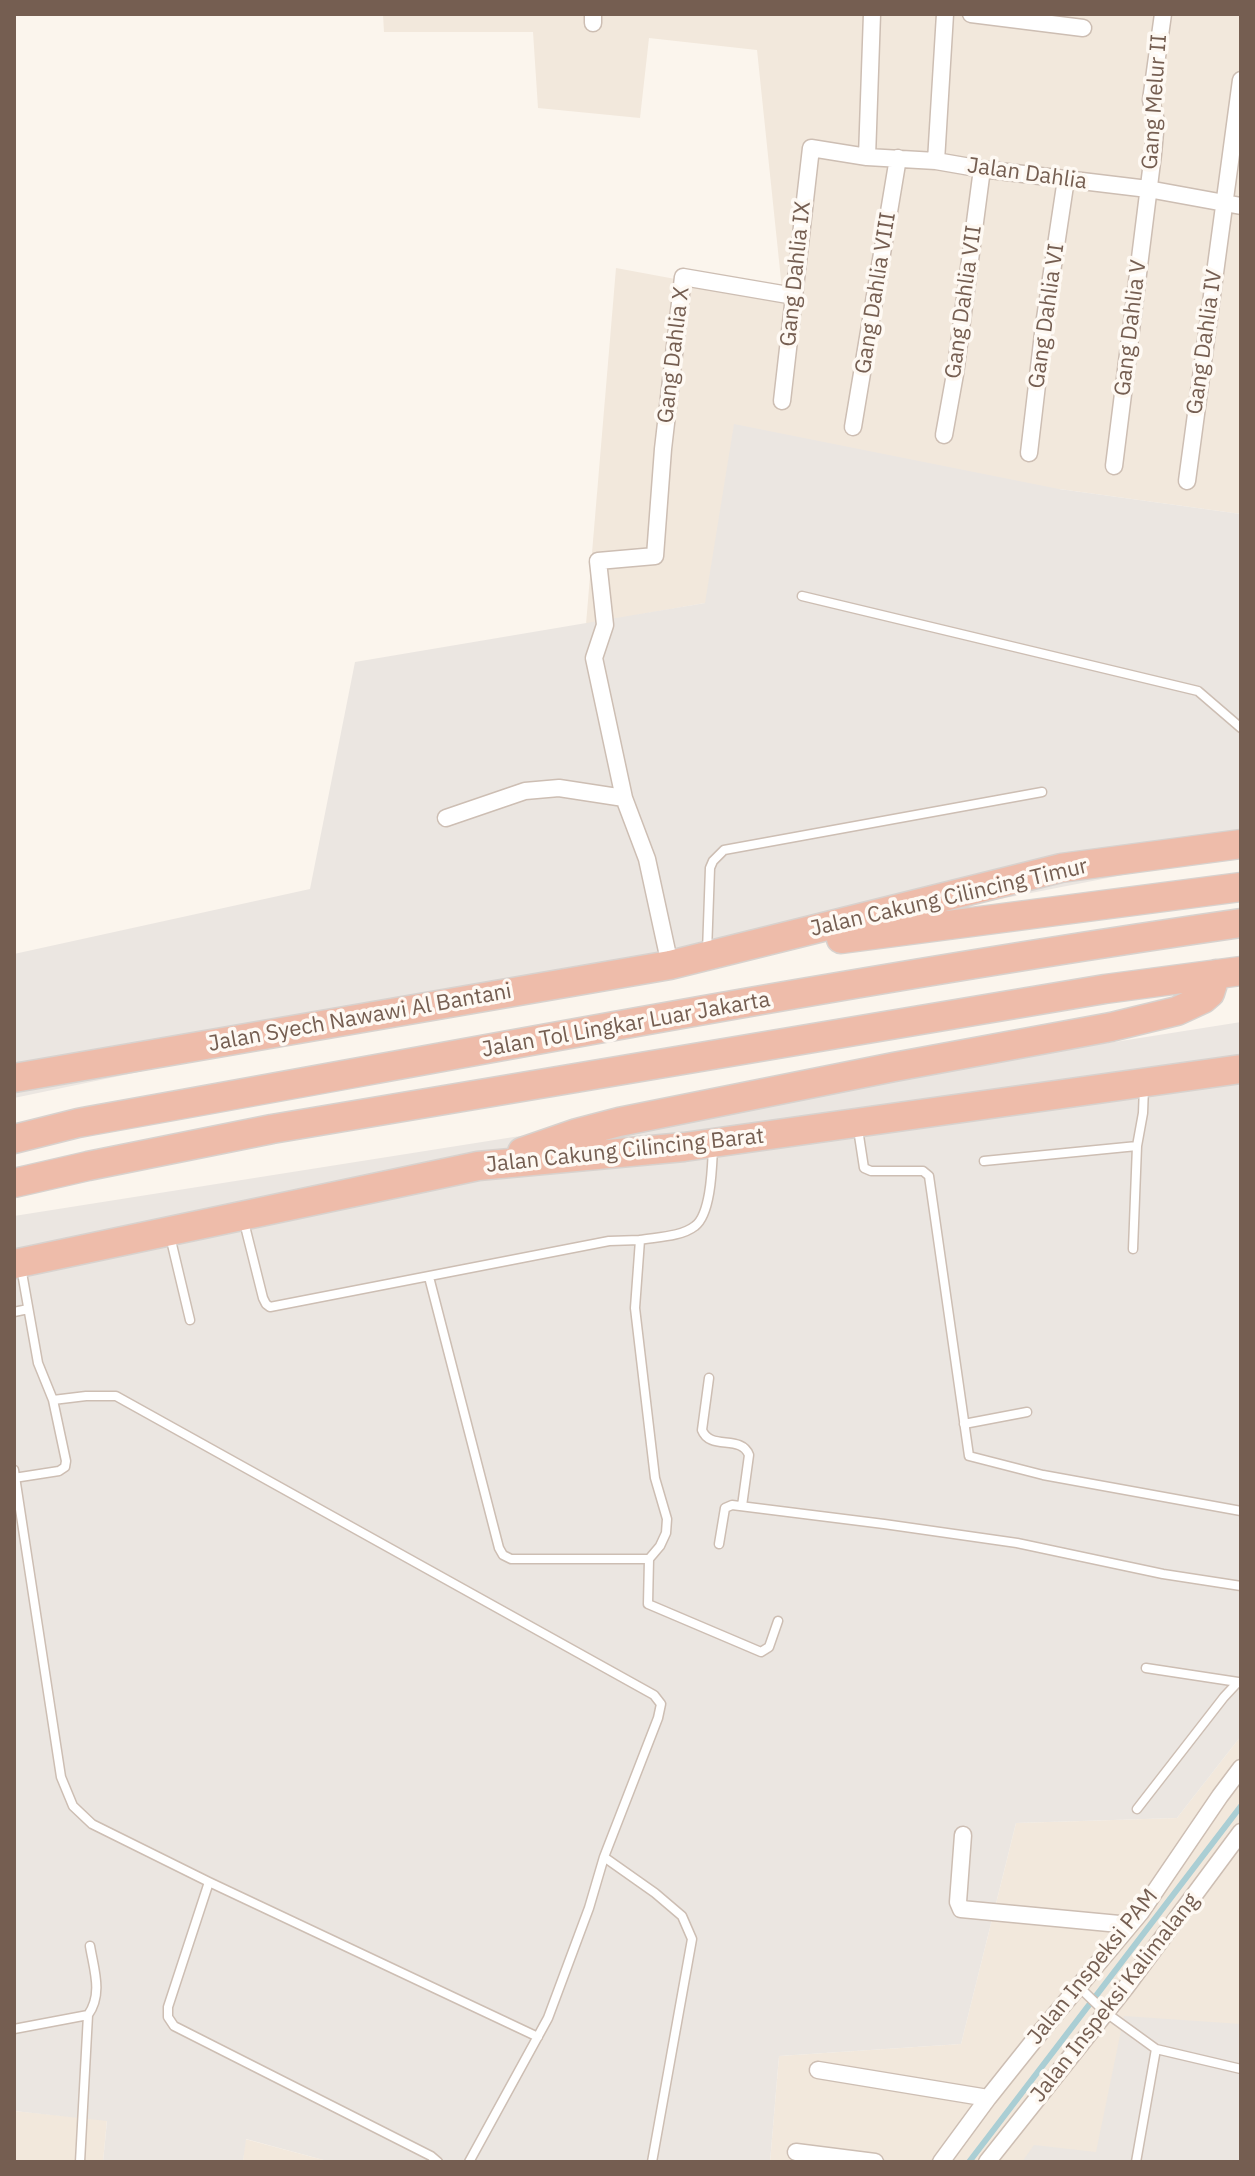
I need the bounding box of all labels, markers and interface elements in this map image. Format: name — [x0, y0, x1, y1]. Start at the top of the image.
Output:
street label: Gang Melur II — [1137, 33, 1173, 171]
street label: Jalan Dahlia — [965, 153, 1089, 195]
street label: Gang Dahlia IX — [775, 200, 817, 348]
street label: Gang Dahlia VIII — [850, 210, 902, 376]
street label: Gang Dahlia VII — [940, 224, 988, 380]
street label: Gang Dahlia VI — [1024, 242, 1070, 390]
street label: Gang Dahlia V — [1110, 258, 1152, 398]
street label: Gang Dahlia IV — [1182, 268, 1228, 416]
street label: Gang Dahlia X — [653, 285, 695, 425]
street label: Jalan Cakung Cilincing Timur — [808, 853, 1090, 943]
street label: Jalan Syech Nawawi Al Bantani — [206, 978, 514, 1058]
street label: Jalan Tol Lingkar Luar Jakarta — [480, 987, 772, 1063]
street label: Jalan Cakung Cilincing Barat — [485, 1123, 765, 1179]
street label: Jalan Inspeksi PAM — [1022, 1884, 1164, 2050]
street label: Jalan Inspeksi Kalimalang — [1025, 1888, 1205, 2108]

